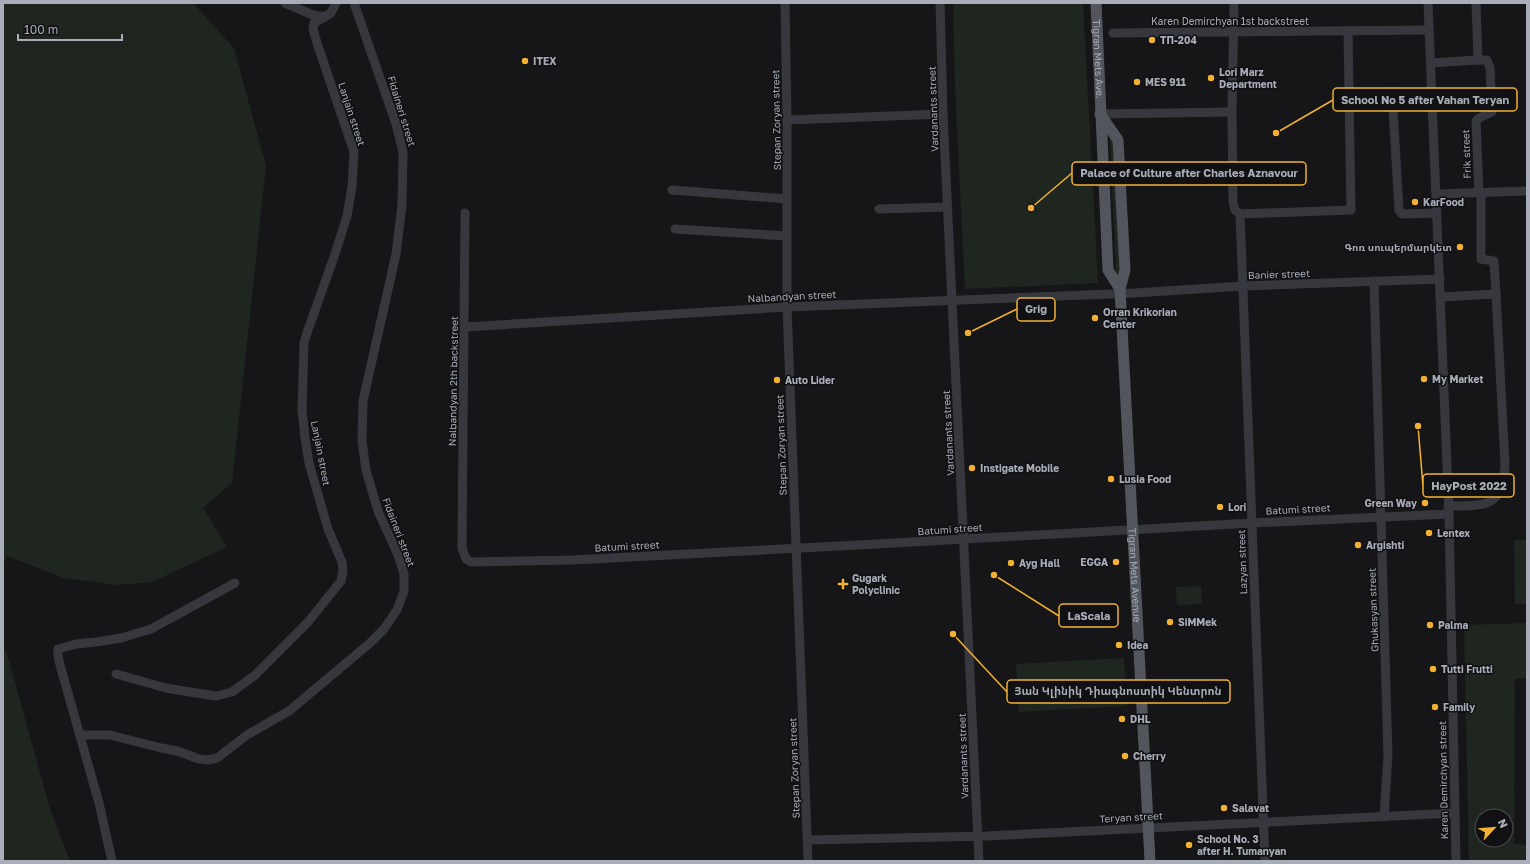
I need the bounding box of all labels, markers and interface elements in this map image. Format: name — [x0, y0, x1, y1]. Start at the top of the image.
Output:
street label: Karen Demirchyan 1st backstreet — [1151, 15, 1309, 27]
scale bar — [18, 16, 122, 42]
street label: Tigran Mets Ave. — [1091, 19, 1106, 99]
text: 100 m — [24, 22, 58, 37]
place label: ТП-204 — [1160, 34, 1197, 46]
marker: ТП-204 — [1147, 35, 1157, 45]
place label: ITEX — [533, 55, 557, 67]
marker: ITEX — [520, 56, 530, 66]
street label: Vardanants street — [926, 66, 940, 152]
place label: Lori Marz Department — [1219, 66, 1277, 90]
street label: Stepan Zoryan street — [769, 70, 783, 170]
marker: Lori Marz Department — [1206, 73, 1216, 83]
street label: Fidaineri street — [386, 74, 418, 148]
place label: MES 911 — [1145, 76, 1186, 88]
marker: MES 911 — [1132, 77, 1142, 87]
street label: Lanjain street — [336, 81, 368, 147]
callout: School No 5 after Vahan Teryan — [1333, 88, 1517, 111]
text: School No 5 after Vahan Teryan — [1341, 93, 1509, 106]
street label: Frik street — [1459, 129, 1473, 179]
callout: Palace of Culture after Charles Aznavour — [1072, 162, 1306, 185]
text: Palace of Culture after Charles Aznavour — [1080, 166, 1299, 179]
place label: KarFood — [1423, 196, 1464, 208]
marker: KarFood — [1410, 197, 1420, 207]
place label: Գոռ սուպերմարկետ — [1344, 241, 1452, 253]
marker: Գոռ սուպերմարկետ — [1455, 242, 1465, 252]
street label: Banier street — [1248, 267, 1310, 281]
street label: Nalbandyan street — [747, 288, 837, 304]
callout: Grig — [1017, 298, 1055, 321]
text: Grig — [1025, 302, 1047, 315]
place label: Orran Krikorian Center — [1103, 306, 1177, 330]
marker: Orran Krikorian Center — [1090, 313, 1100, 323]
street label: Nalbandyan 2th backstreet — [446, 316, 460, 446]
place label: My Market — [1432, 373, 1483, 385]
place label: Auto Lider — [785, 374, 835, 386]
marker: My Market — [1419, 374, 1429, 384]
marker: Auto Lider — [772, 375, 782, 385]
street label: Vardanants street — [940, 390, 956, 476]
street label: Stepan Zoryan street — [773, 394, 789, 496]
street label: Lanjain street — [309, 419, 333, 487]
place label: Instigate Mobile — [980, 462, 1059, 474]
marker: Instigate Mobile — [967, 463, 977, 473]
place label: Lusia Food — [1119, 473, 1171, 485]
marker: Lusia Food — [1106, 474, 1116, 484]
callout: HayPost 2022 — [1423, 474, 1514, 497]
text: HayPost 2022 — [1431, 479, 1507, 492]
street label: Fidaineri street — [380, 496, 418, 568]
place label: Green Way — [1364, 497, 1417, 509]
marker: Green Way — [1420, 498, 1430, 508]
place label: Lori — [1228, 501, 1247, 513]
street label: Batumi street — [1265, 501, 1331, 517]
marker: Lori — [1215, 502, 1225, 512]
street label: Batumi street — [917, 521, 983, 537]
place label: Lentex — [1437, 527, 1470, 539]
street label: Tigran Mets Avenue — [1127, 528, 1143, 623]
marker: Lentex — [1424, 528, 1434, 538]
street label: Lazyan street — [1235, 529, 1249, 595]
street label: Batumi street — [594, 538, 660, 554]
place label: Argishti — [1366, 539, 1404, 551]
marker: Argishti — [1353, 540, 1363, 550]
place label: EGGA — [1080, 556, 1108, 568]
place label: Ayg Hall — [1019, 557, 1061, 569]
marker: EGGA — [1111, 557, 1121, 567]
marker: Ayg Hall — [1006, 558, 1016, 568]
street label: Ghukasyan street — [1366, 568, 1380, 652]
place label: Gugark Polyclinic — [852, 572, 900, 596]
marker: Gugark Polyclinic — [837, 578, 849, 590]
callout: LaScala — [1059, 604, 1118, 627]
text: LaScala — [1068, 609, 1110, 622]
place label: SiMMek — [1178, 616, 1217, 628]
marker: SiMMek — [1165, 617, 1175, 627]
place label: Palma — [1438, 619, 1468, 631]
marker: Palma — [1425, 620, 1435, 630]
place label: Idea — [1127, 639, 1148, 651]
marker: Idea — [1114, 640, 1124, 650]
place label: Tutti Frutti — [1441, 663, 1493, 675]
marker: Tutti Frutti — [1428, 664, 1438, 674]
callout: Յան Կլինիկ Դիագնոստիկ Կենտրոն — [1007, 680, 1230, 703]
text: Յան Կլինիկ Դիագնոստիկ Կենտրոն — [1014, 684, 1222, 698]
place label: Family — [1443, 701, 1475, 713]
marker: Family — [1430, 702, 1440, 712]
street label: Vardanants street — [956, 713, 970, 799]
place label: DHL — [1130, 713, 1151, 725]
marker: DHL — [1117, 714, 1127, 724]
street label: Stepan Zoryan street — [786, 717, 802, 819]
street label: Karen Demirchyan street — [1436, 721, 1450, 839]
place label: Cherry — [1133, 750, 1166, 762]
marker: Cherry — [1120, 751, 1130, 761]
place label: Salavat — [1232, 802, 1269, 814]
marker: Salavat — [1219, 803, 1229, 813]
north arrow — [1474, 808, 1514, 848]
street label: Teryan street — [1099, 809, 1163, 825]
text: N — [1496, 817, 1511, 830]
place label: School No. 3 after H. Tumanyan — [1197, 833, 1286, 857]
marker: School No. 3 after H. Tumanyan — [1184, 840, 1194, 850]

